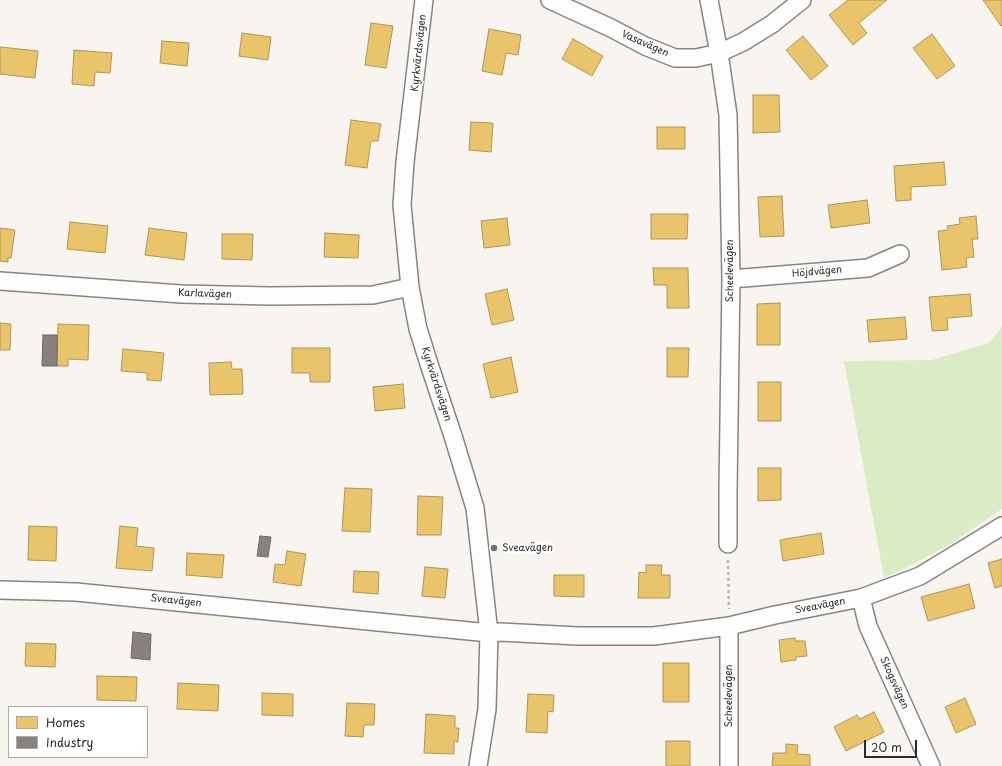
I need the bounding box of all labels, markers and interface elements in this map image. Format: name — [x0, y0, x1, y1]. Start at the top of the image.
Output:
street label: Kyrkvärdsvägen — [409, 14, 429, 92]
street label: Vasavägen — [619, 28, 671, 60]
street label: Scheelevägen — [724, 239, 736, 303]
street label: Höjdvägen — [791, 264, 843, 280]
street label: Karlavägen — [178, 287, 232, 301]
street label: Kyrkvärdsvägen — [418, 345, 454, 423]
place label: Sveavägen — [502, 542, 553, 554]
marker: Sveavägen — [489, 543, 499, 553]
street label: Sveavägen — [150, 592, 202, 610]
street label: Sveavägen — [794, 595, 846, 617]
street label: Skogsvägen — [877, 655, 911, 711]
street label: Scheelevägen — [723, 664, 735, 728]
legend — [8, 706, 148, 758]
text: Homes — [46, 713, 85, 731]
scale bar — [866, 732, 919, 758]
text: Industry — [46, 733, 93, 751]
text: 20 m — [871, 738, 902, 756]

